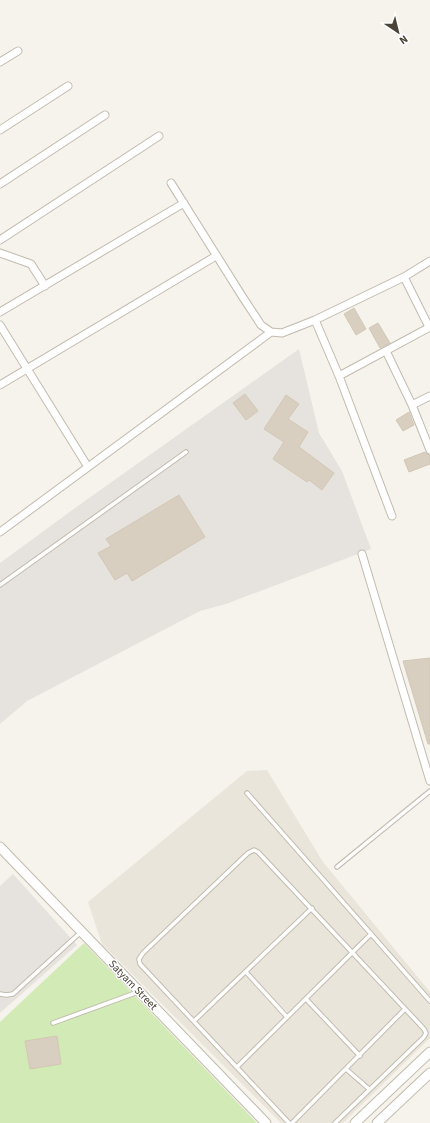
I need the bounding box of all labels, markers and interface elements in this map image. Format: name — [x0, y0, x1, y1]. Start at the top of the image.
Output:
north arrow — [378, 12, 418, 52]
text: N — [396, 32, 411, 48]
street label: Satyam Street — [105, 957, 161, 1014]

